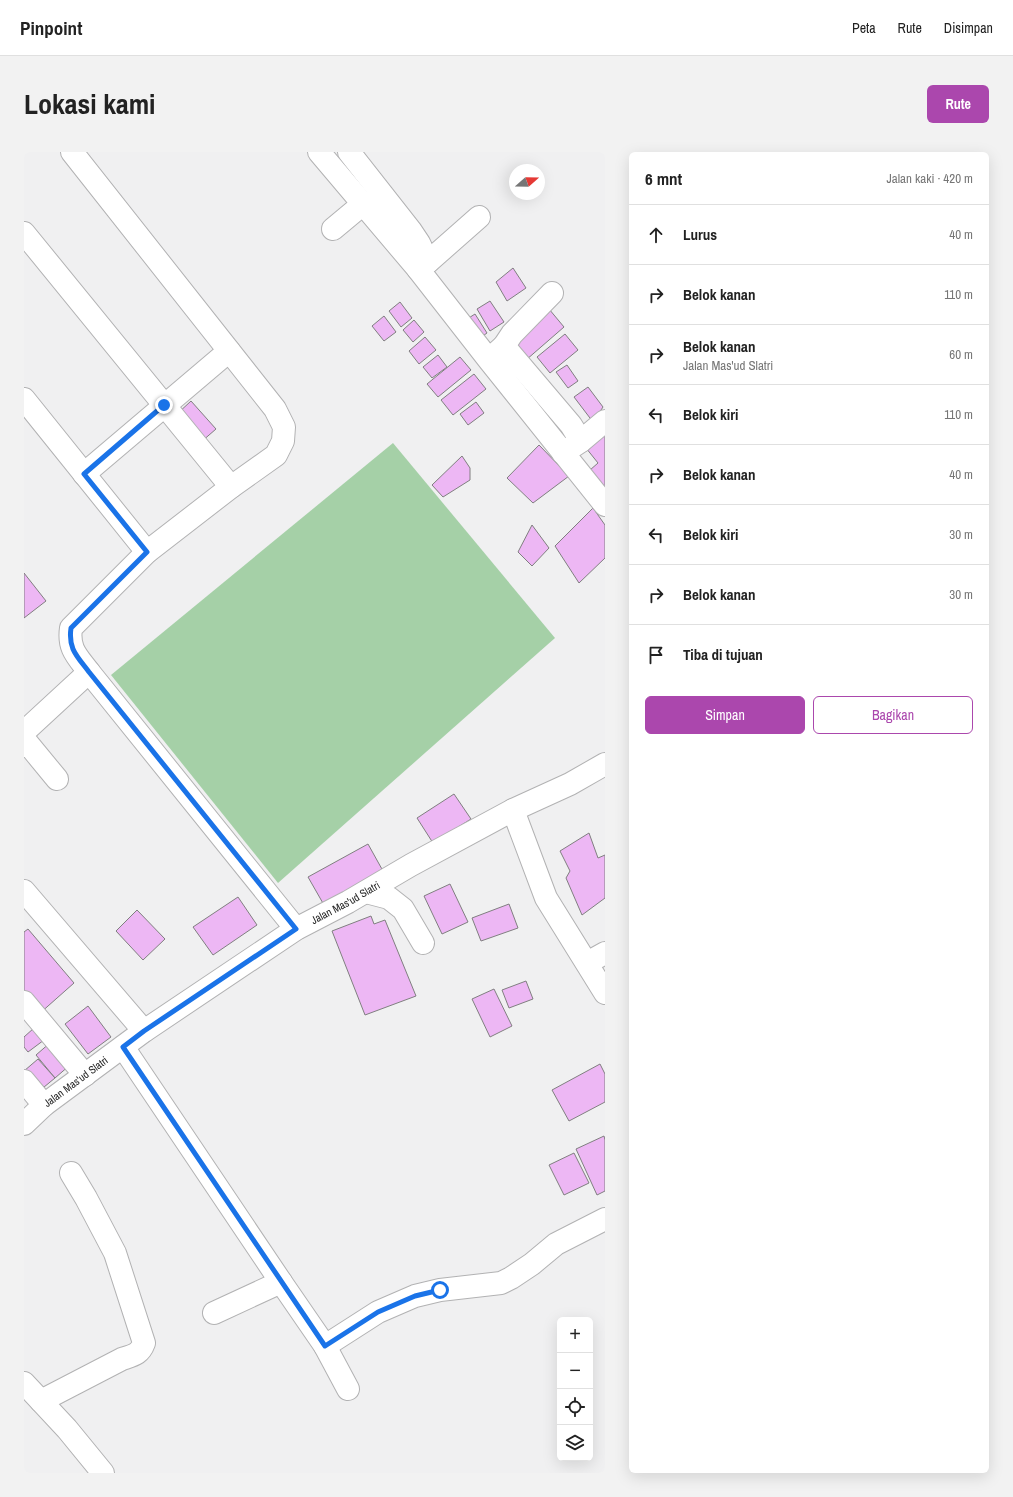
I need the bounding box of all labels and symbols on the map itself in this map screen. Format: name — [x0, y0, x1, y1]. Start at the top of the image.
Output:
north arrow — [509, 164, 545, 200]
route end — [155, 396, 173, 414]
street label: Jalan Mas'ud Slatri — [308, 878, 382, 927]
street label: Jalan Mas'ud Slatri — [41, 1053, 111, 1110]
route start — [431, 1281, 449, 1299]

